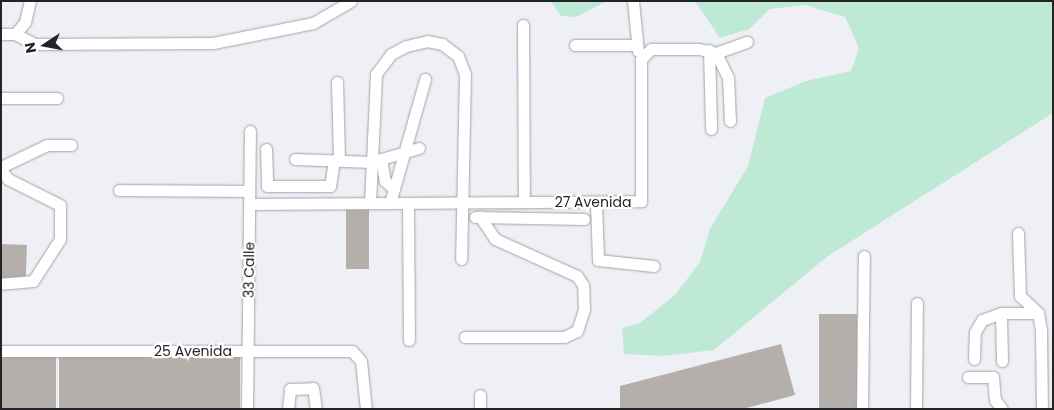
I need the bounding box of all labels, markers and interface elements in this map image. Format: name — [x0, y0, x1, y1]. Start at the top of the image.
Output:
north arrow — [20, 20, 70, 70]
text: N — [19, 41, 41, 55]
street label: 27 Avenida — [555, 194, 631, 210]
street label: 33 Calle — [240, 242, 258, 298]
street label: 25 Avenida — [154, 343, 232, 359]

